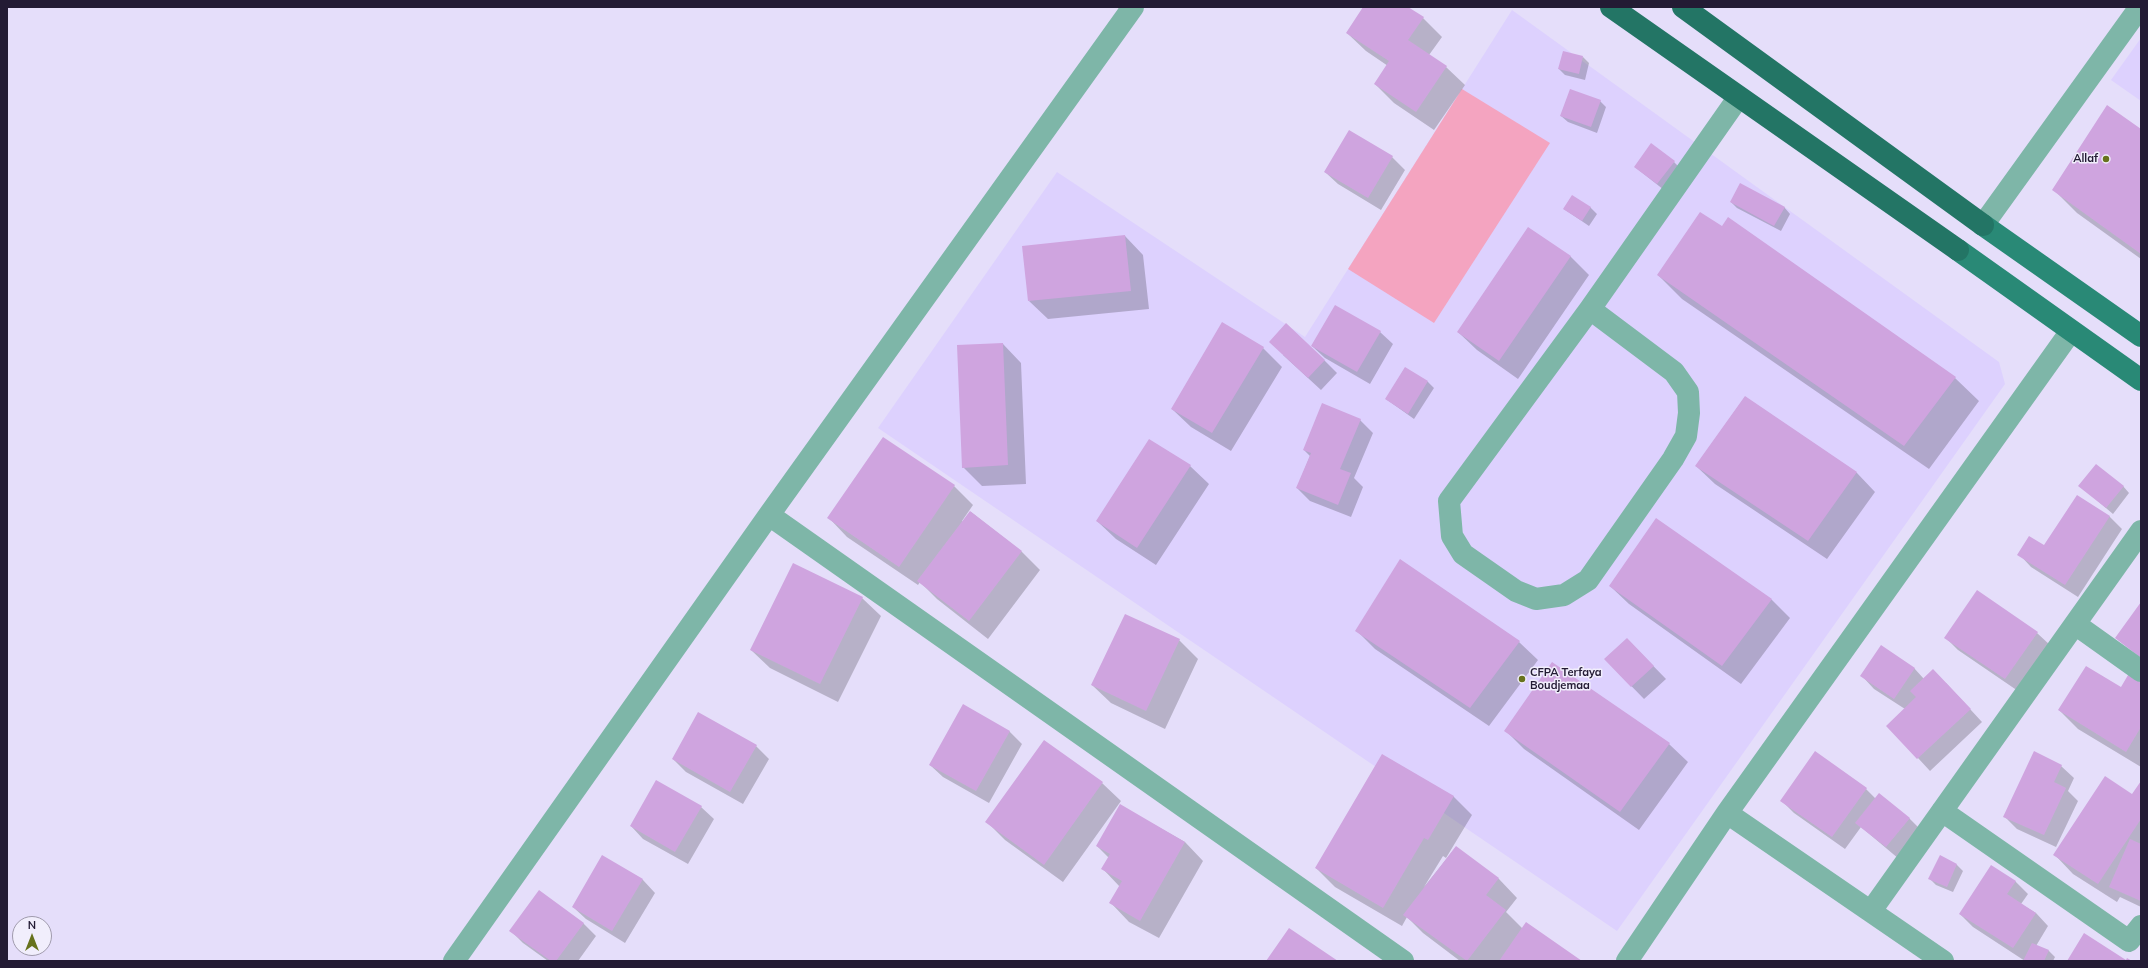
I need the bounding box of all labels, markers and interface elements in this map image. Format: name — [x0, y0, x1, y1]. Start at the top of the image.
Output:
place label: Allaf — [2073, 152, 2098, 166]
marker: Allaf — [2101, 154, 2111, 164]
place label: CFPA Terfaya Boudjemaa — [1530, 666, 1602, 692]
marker: CFPA Terfaya Boudjemaa — [1517, 674, 1527, 684]
north arrow — [12, 916, 52, 956]
text: N — [28, 918, 36, 932]

